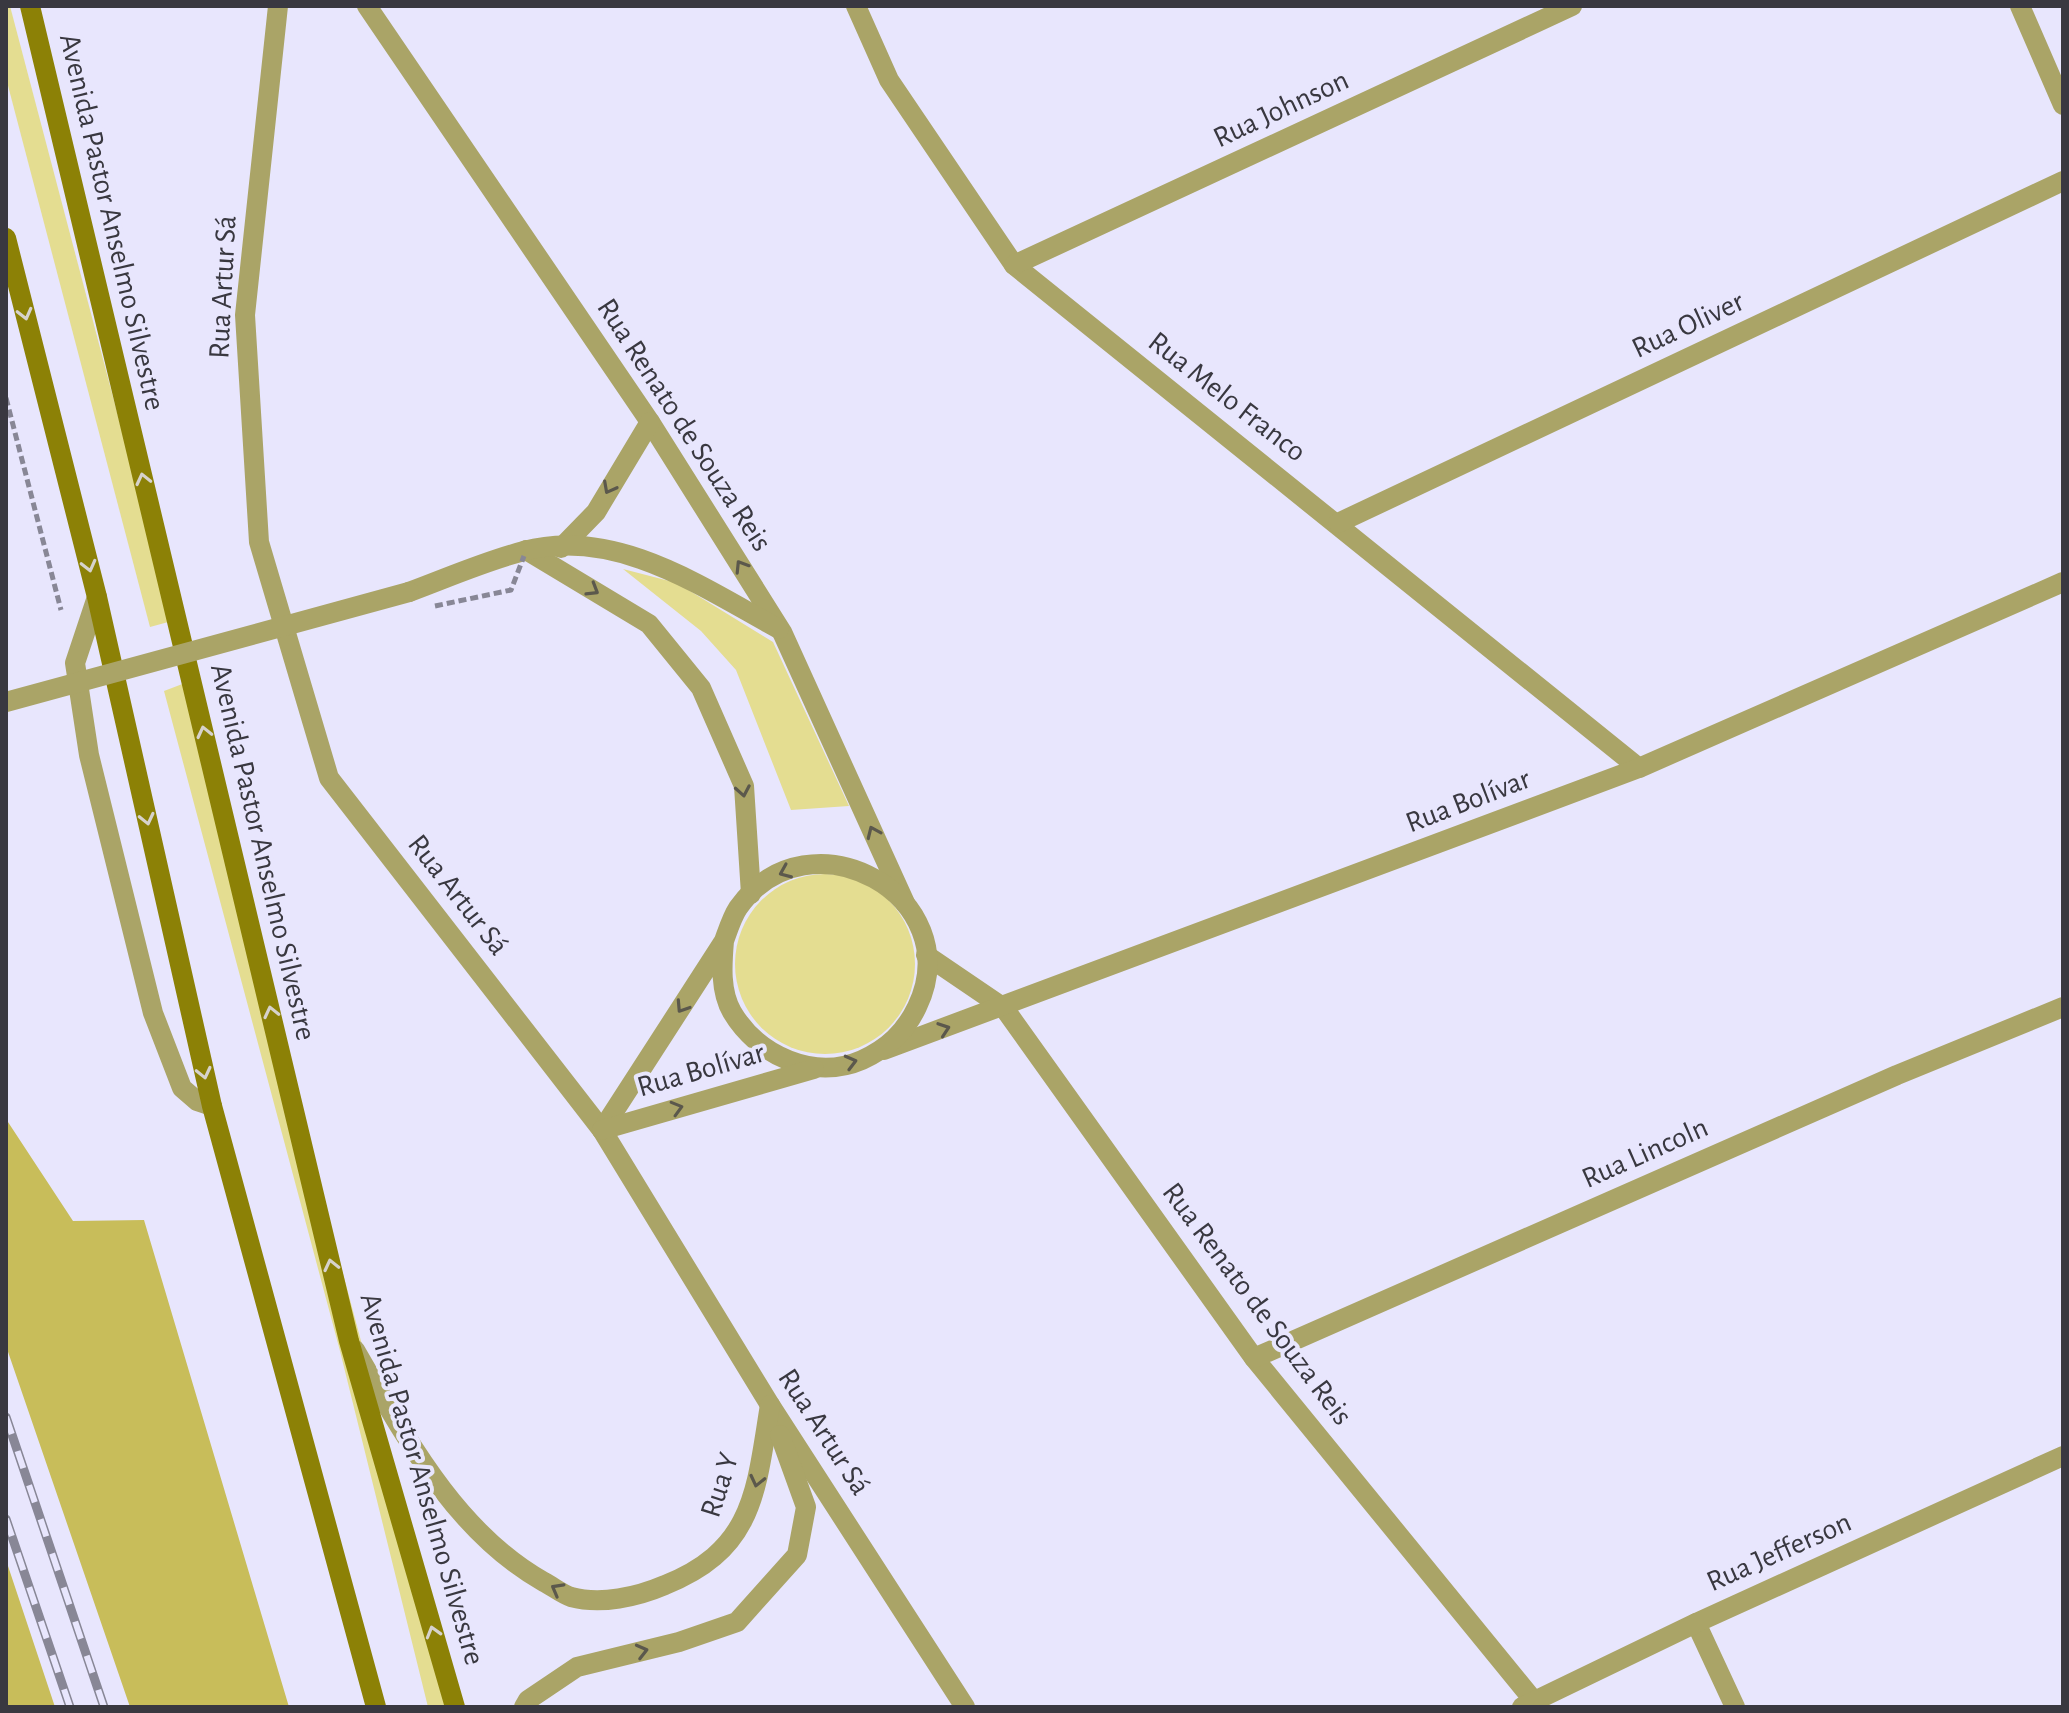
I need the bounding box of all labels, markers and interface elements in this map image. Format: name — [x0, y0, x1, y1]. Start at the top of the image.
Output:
street label: Avenida Pastor Anselmo Silvestre — [54, 31, 170, 413]
street label: Rua Johnson — [1209, 65, 1353, 153]
street label: Rua Artur Sá — [204, 215, 242, 359]
street label: Rua Oliver — [1627, 286, 1749, 364]
street label: Rua Renato de Souza Reis — [591, 293, 777, 557]
one-way arrow — [16, 306, 33, 320]
street label: Rua Melo Franco — [1143, 326, 1311, 468]
one-way arrow — [135, 472, 152, 486]
one-way arrow — [603, 480, 618, 494]
one-way arrow — [80, 558, 97, 572]
one-way arrow — [735, 560, 750, 574]
one-way arrow — [584, 581, 599, 596]
street label: Avenida Pastor Anselmo Silvestre — [205, 661, 321, 1043]
one-way arrow — [196, 725, 213, 739]
street label: Rua Bolívar — [1402, 763, 1535, 838]
one-way arrow — [734, 785, 751, 798]
one-way arrow — [138, 812, 155, 826]
one-way arrow — [867, 825, 883, 840]
street label: Rua Artur Sá — [402, 829, 514, 961]
one-way arrow — [779, 862, 793, 879]
one-way arrow — [676, 998, 691, 1012]
one-way arrow — [263, 1005, 280, 1019]
one-way arrow — [936, 1022, 950, 1039]
street label: Rua Bolívar — [634, 1037, 768, 1102]
one-way arrow — [843, 1055, 857, 1072]
one-way arrow — [195, 1066, 212, 1079]
one-way arrow — [670, 1101, 684, 1118]
street label: Rua Lincoln — [1577, 1112, 1713, 1194]
street label: Rua Renato de Souza Reis — [1156, 1177, 1358, 1431]
one-way arrow — [323, 1258, 340, 1272]
street label: Avenida Pastor Anselmo Silvestre — [354, 1290, 490, 1668]
street label: Rua Artur Sá — [772, 1364, 876, 1500]
street label: Rua Y — [696, 1449, 745, 1521]
one-way arrow — [749, 1474, 766, 1488]
street label: Rua Jefferson — [1702, 1507, 1856, 1597]
one-way arrow — [551, 1583, 566, 1599]
one-way arrow — [426, 1626, 443, 1640]
one-way arrow — [634, 1643, 648, 1660]

